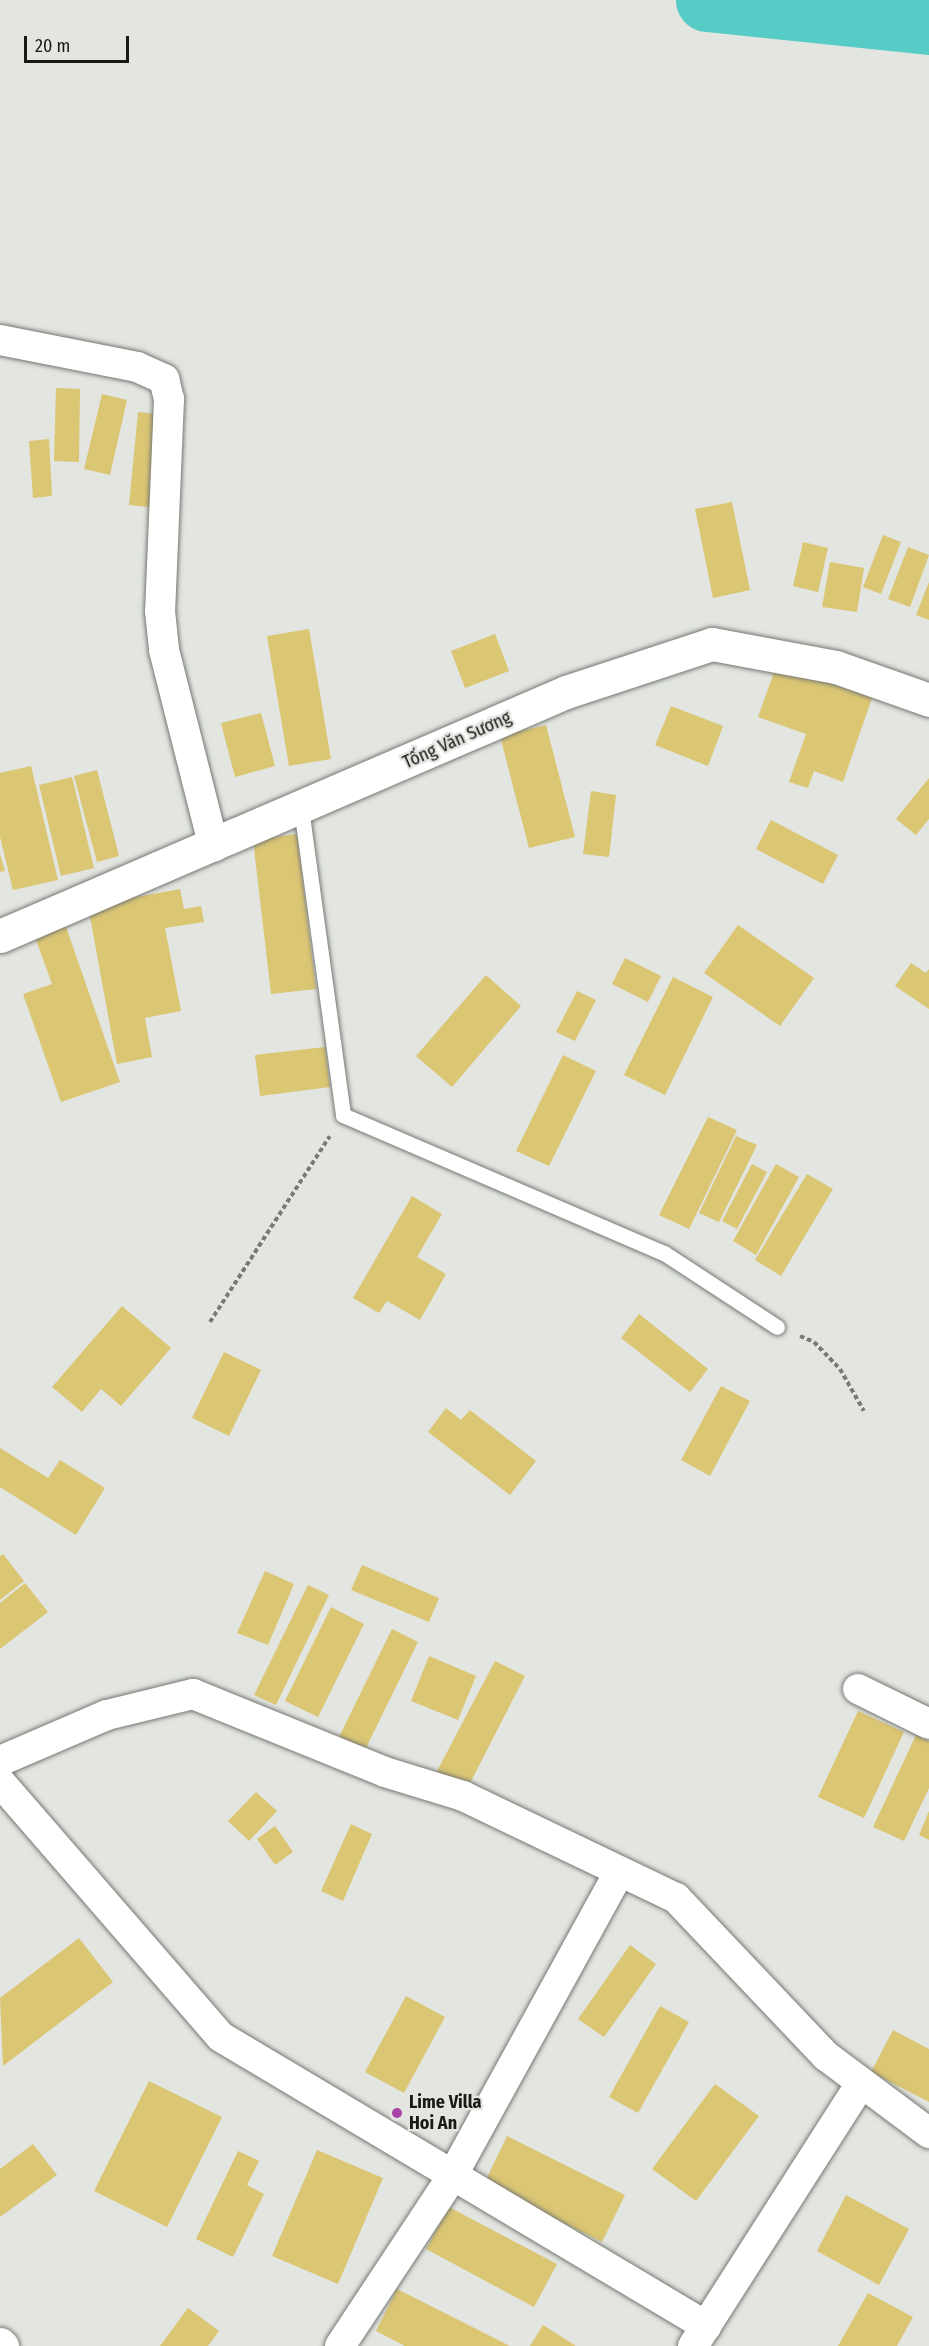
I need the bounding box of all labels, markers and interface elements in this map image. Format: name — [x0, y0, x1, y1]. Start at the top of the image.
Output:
scale bar — [27, 24, 132, 62]
text: 20 m — [35, 35, 70, 57]
street label: Tống Văn Sương — [400, 707, 514, 773]
place label: Lime Villa Hoi An — [409, 2092, 481, 2134]
marker: Lime Villa Hoi An — [390, 2106, 404, 2120]

